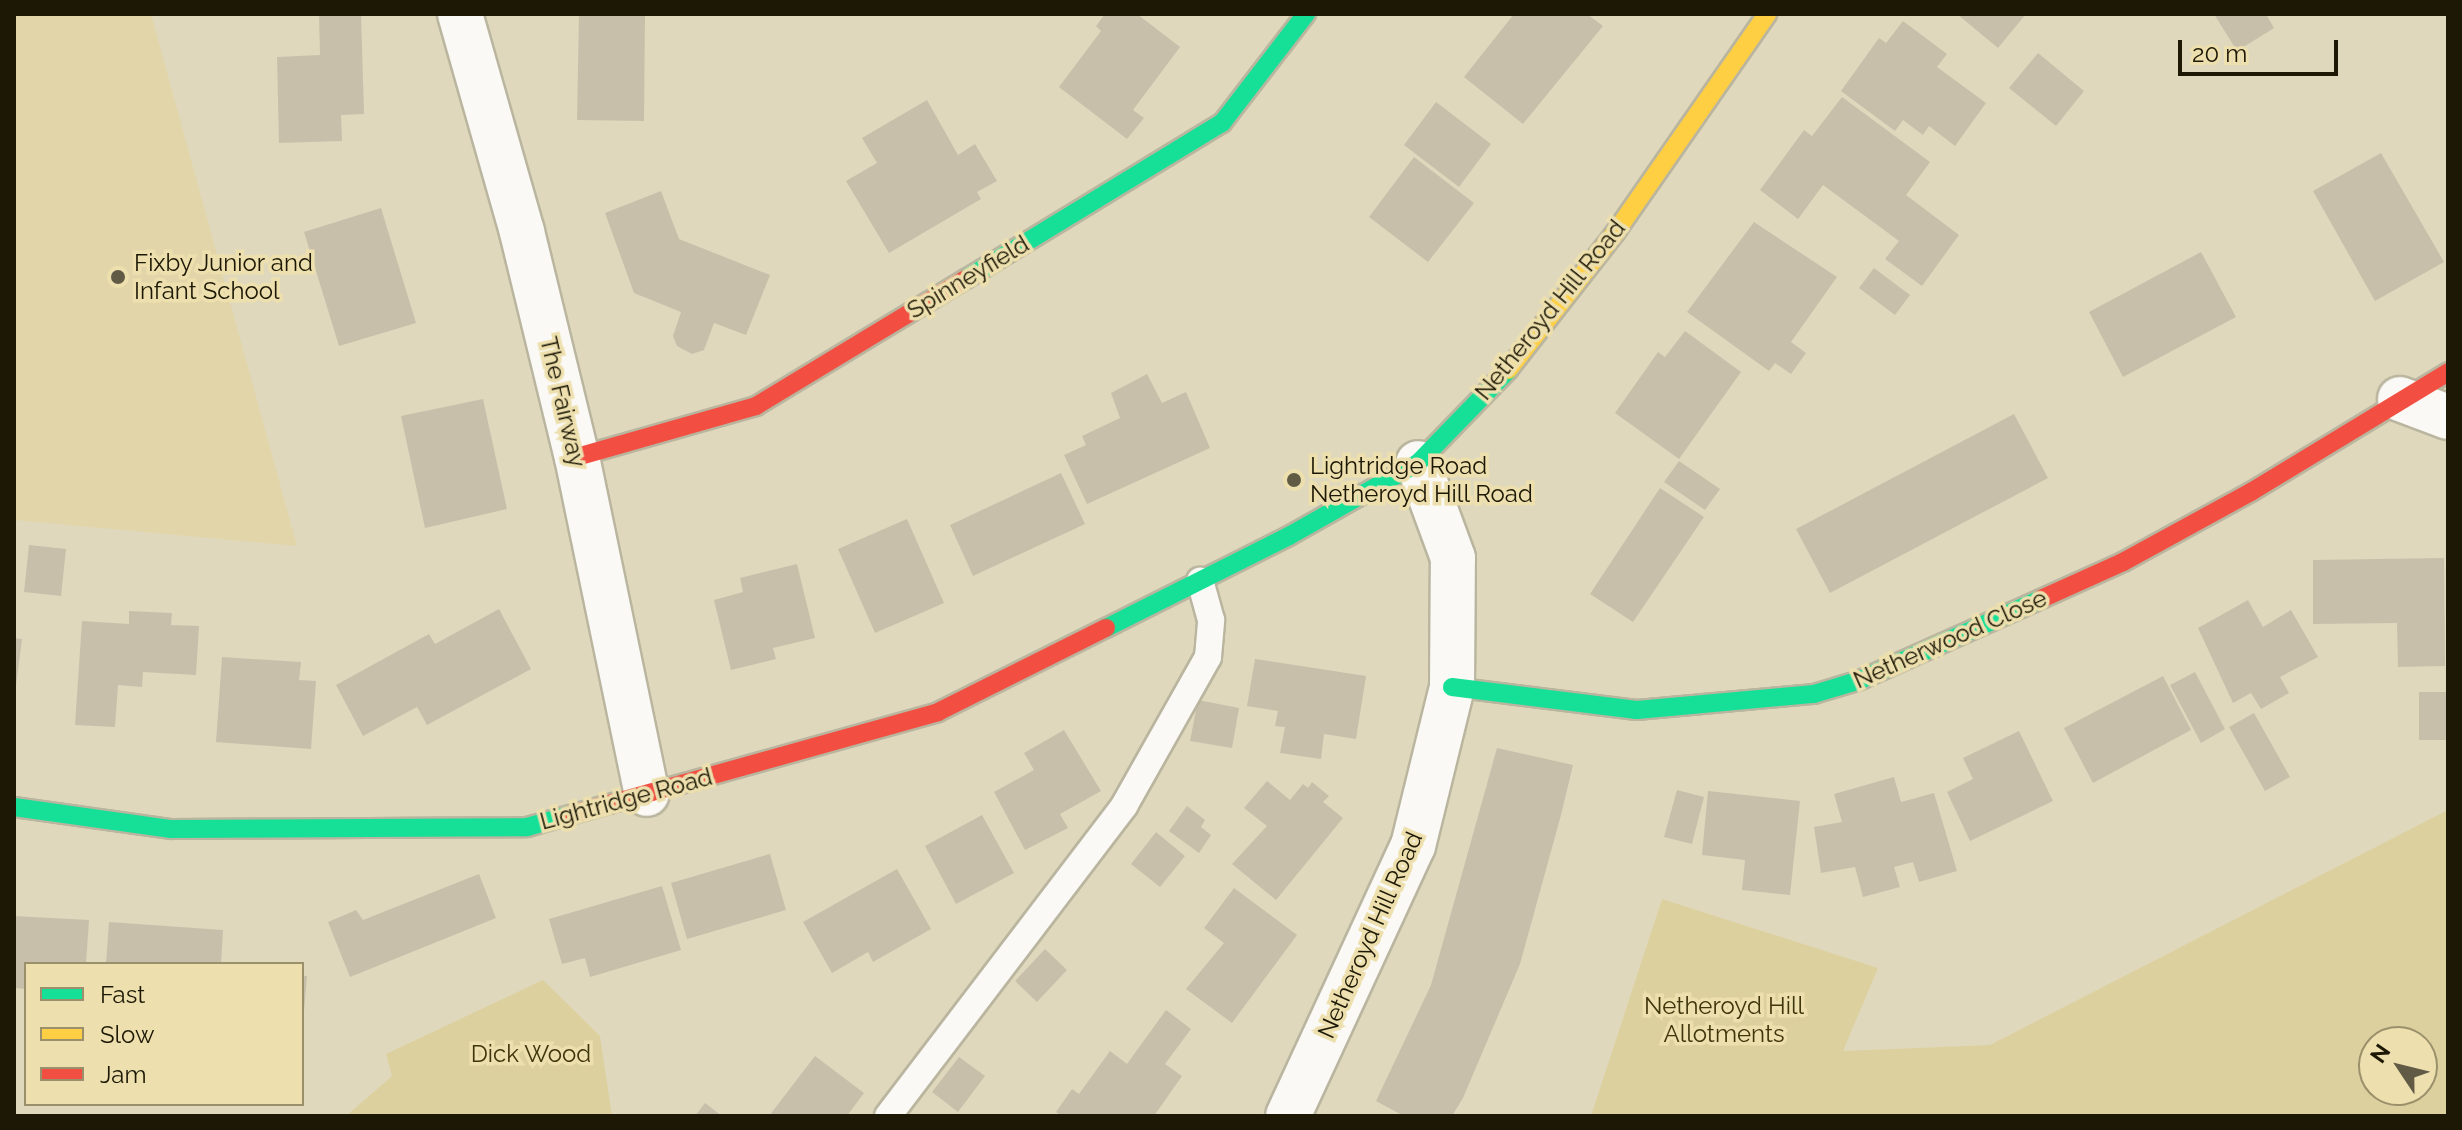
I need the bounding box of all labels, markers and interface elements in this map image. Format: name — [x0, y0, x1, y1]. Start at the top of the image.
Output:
scale bar — [2182, 24, 2342, 74]
text: 20 m — [2192, 39, 2247, 68]
street label: Netheroyd Hill Road — [1468, 214, 1632, 406]
street label: Spinneyfield — [902, 229, 1034, 325]
place label: Fixby Junior and Infant School — [134, 249, 315, 305]
marker: Fixby Junior and Infant School — [109, 268, 127, 286]
street label: The Fairway — [534, 334, 592, 470]
place label: Lightridge Road Netheroyd Hill Road — [1310, 452, 1534, 508]
marker: Lightridge Road Netheroyd Hill Road — [1285, 471, 1303, 489]
street label: Netherwood Close — [1849, 583, 2051, 695]
street label: Lightridge Road — [537, 762, 715, 836]
street label: Netheroyd Hill Road — [1311, 827, 1429, 1043]
legend — [24, 962, 304, 1106]
text: Fast — [100, 980, 145, 1009]
park label: Netheroyd Hill Allotments — [1644, 992, 1804, 1048]
text: Slow — [100, 1020, 154, 1049]
north arrow — [2358, 1026, 2438, 1106]
text: N — [2365, 1039, 2395, 1068]
park label: Dick Wood — [470, 1040, 592, 1068]
text: Jam — [100, 1060, 146, 1089]

